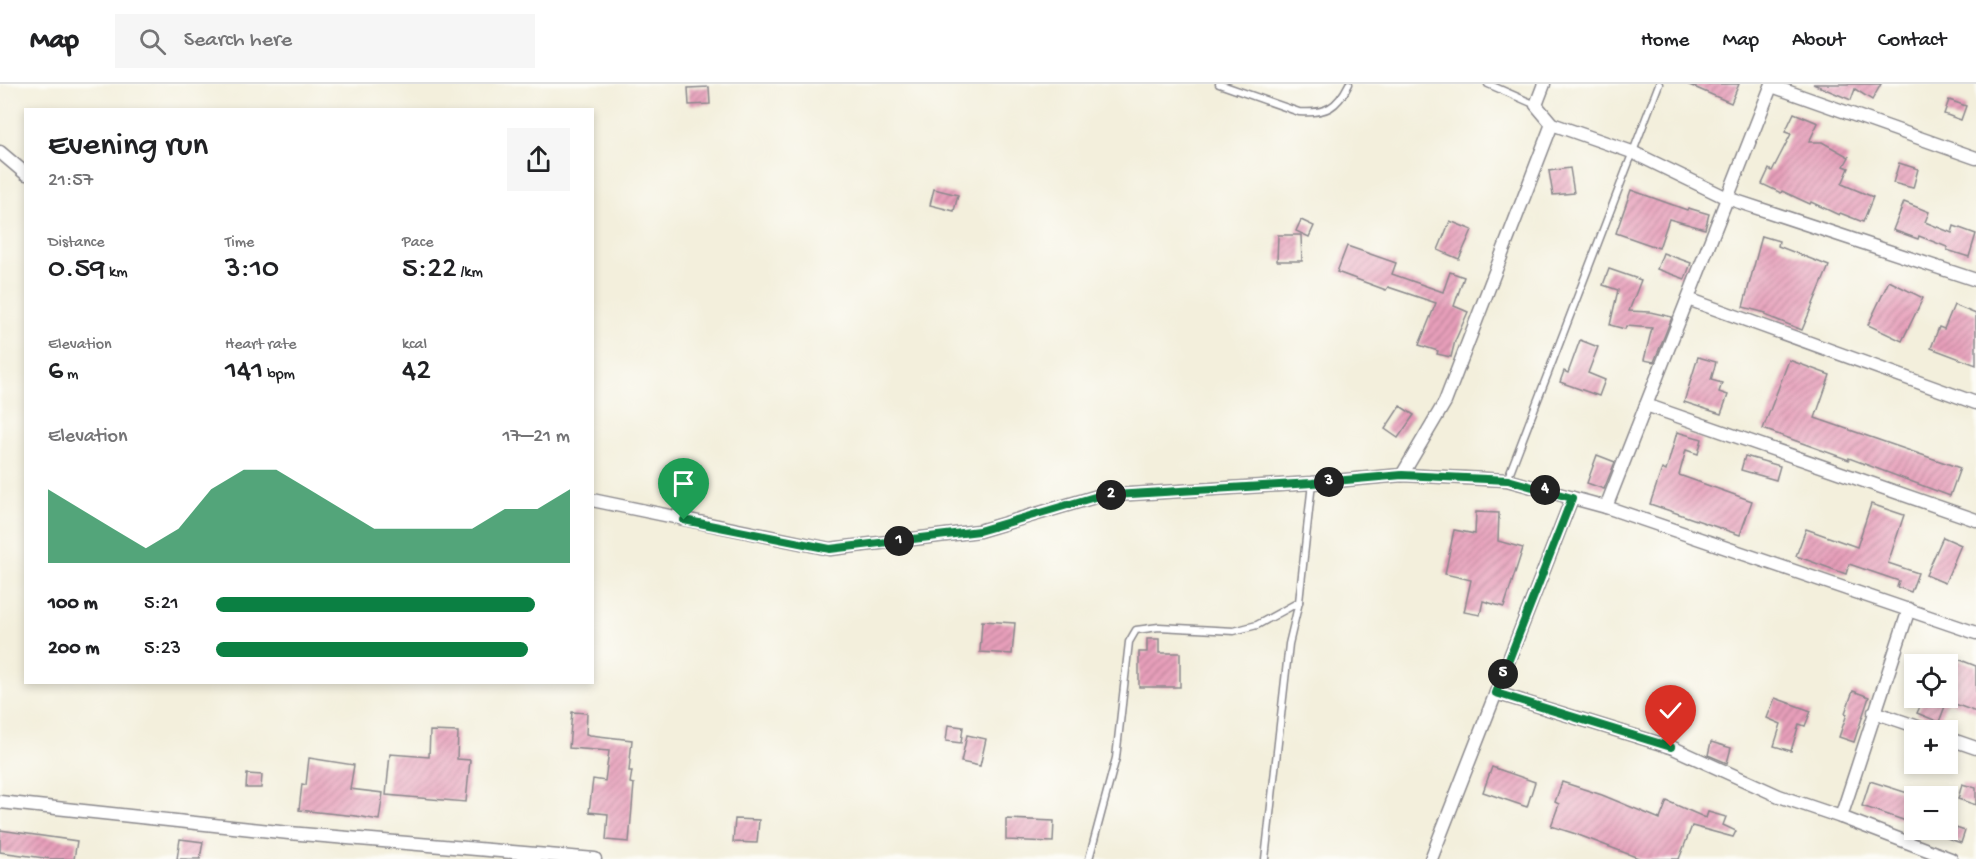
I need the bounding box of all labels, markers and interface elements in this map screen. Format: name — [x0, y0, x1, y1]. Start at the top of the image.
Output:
search box — [115, 14, 535, 68]
text: Map — [30, 25, 79, 58]
icon: search — [136, 25, 169, 58]
text: Search here — [184, 28, 292, 54]
text: Home — [1641, 29, 1689, 54]
text: Map — [1722, 29, 1759, 54]
text: About — [1792, 29, 1845, 54]
text: Contact — [1878, 29, 1946, 54]
text: Evening run — [48, 128, 208, 166]
button: share — [507, 128, 570, 191]
text: 21:57 — [48, 170, 93, 193]
text: Distance — [48, 234, 105, 253]
text: Time — [225, 234, 254, 253]
text: Pace — [402, 234, 433, 253]
text: 0.59 — [48, 253, 105, 288]
text: 3:10 — [225, 253, 279, 288]
text: 5:22 — [402, 253, 457, 288]
text: km — [105, 264, 128, 283]
text: /km — [457, 264, 483, 283]
text: Elevation — [48, 336, 112, 355]
text: Heart rate — [225, 336, 297, 355]
text: kcal — [402, 336, 427, 355]
text: 6 — [48, 355, 63, 390]
text: 141 — [225, 355, 263, 390]
text: 42 — [402, 355, 431, 390]
text: m — [63, 366, 78, 385]
text: bpm — [263, 366, 295, 385]
text: Elevation — [48, 426, 128, 449]
text: 17–21 m — [502, 426, 570, 449]
pin — [658, 458, 709, 520]
icon: arrive — [667, 467, 700, 500]
pin: 3 — [1314, 467, 1344, 497]
text: 3 — [1325, 472, 1333, 491]
pin: 4 — [1530, 475, 1560, 505]
pin: 2 — [1096, 480, 1126, 510]
text: 4 — [1541, 480, 1549, 499]
text: 2 — [1107, 485, 1115, 504]
pin: 1 — [884, 526, 914, 556]
text: 1 — [896, 531, 902, 550]
text: 100 m — [48, 593, 98, 616]
text: 5:21 — [144, 593, 179, 616]
text: 200 m — [48, 638, 99, 661]
text: 5:23 — [144, 638, 181, 661]
map controls — [1904, 654, 1958, 840]
button: locate — [1904, 654, 1958, 708]
pin: 5 — [1488, 659, 1518, 689]
text: 5 — [1499, 664, 1507, 683]
pin — [1645, 685, 1696, 747]
icon: check — [1654, 694, 1687, 727]
button: + — [1904, 720, 1958, 774]
button: − — [1904, 786, 1958, 840]

